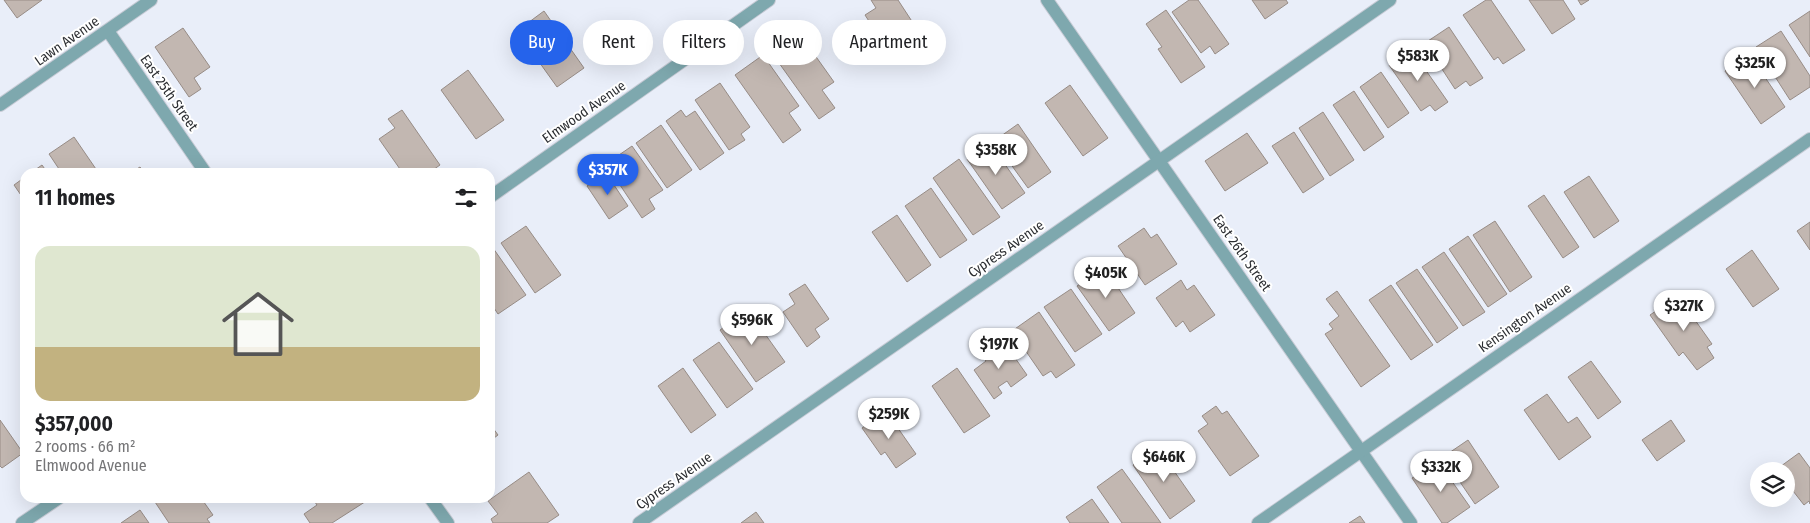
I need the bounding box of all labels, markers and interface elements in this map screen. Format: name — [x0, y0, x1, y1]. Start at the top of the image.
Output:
street label: Lawn Avenue — [31, 13, 103, 69]
chip: Buy — [510, 20, 573, 65]
chip: Rent — [583, 20, 653, 65]
chip: Filters — [663, 20, 744, 65]
chip: New — [754, 20, 822, 65]
chip: Apartment — [832, 20, 946, 65]
pin: $583K — [1383, 39, 1453, 82]
text: $583K — [1397, 46, 1439, 65]
pin: $325K — [1720, 46, 1790, 89]
street label: East 25th Street — [136, 52, 202, 135]
text: $325K — [1735, 53, 1775, 72]
street label: Elmwood Avenue — [539, 77, 629, 147]
pin: $358K — [961, 134, 1031, 176]
text: $358K — [975, 140, 1017, 159]
pin: $357K — [573, 154, 643, 196]
text: $357K — [588, 160, 628, 179]
icon: filters — [452, 184, 480, 212]
text: 11 homes — [35, 185, 115, 211]
street label: East 26th Street — [1209, 211, 1275, 295]
street label: Cypress Avenue — [965, 217, 1047, 281]
pin: $405K — [1071, 256, 1141, 299]
text: $405K — [1085, 263, 1127, 282]
icon: home — [213, 279, 303, 369]
street label: Kensington Avenue — [1475, 280, 1575, 356]
pin: $327K — [1649, 290, 1719, 332]
text: $327K — [1665, 296, 1703, 315]
pin: $596K — [717, 304, 787, 346]
text: $596K — [731, 310, 773, 329]
pin: $197K — [964, 328, 1034, 370]
text: $197K — [980, 334, 1018, 353]
pin: $259K — [854, 398, 924, 440]
text: $259K — [869, 404, 909, 423]
text: $357,000 — [35, 411, 113, 437]
text: 2 rooms · 66 m² — [35, 437, 135, 456]
pin: $646K — [1129, 440, 1199, 483]
text: $646K — [1143, 447, 1185, 466]
street label: Cypress Avenue — [633, 449, 715, 513]
pin: $332K — [1406, 450, 1476, 493]
text: Elmwood Avenue — [35, 456, 147, 475]
text: $332K — [1421, 457, 1461, 476]
map controls — [1750, 462, 1795, 507]
button: layers — [1750, 462, 1795, 507]

